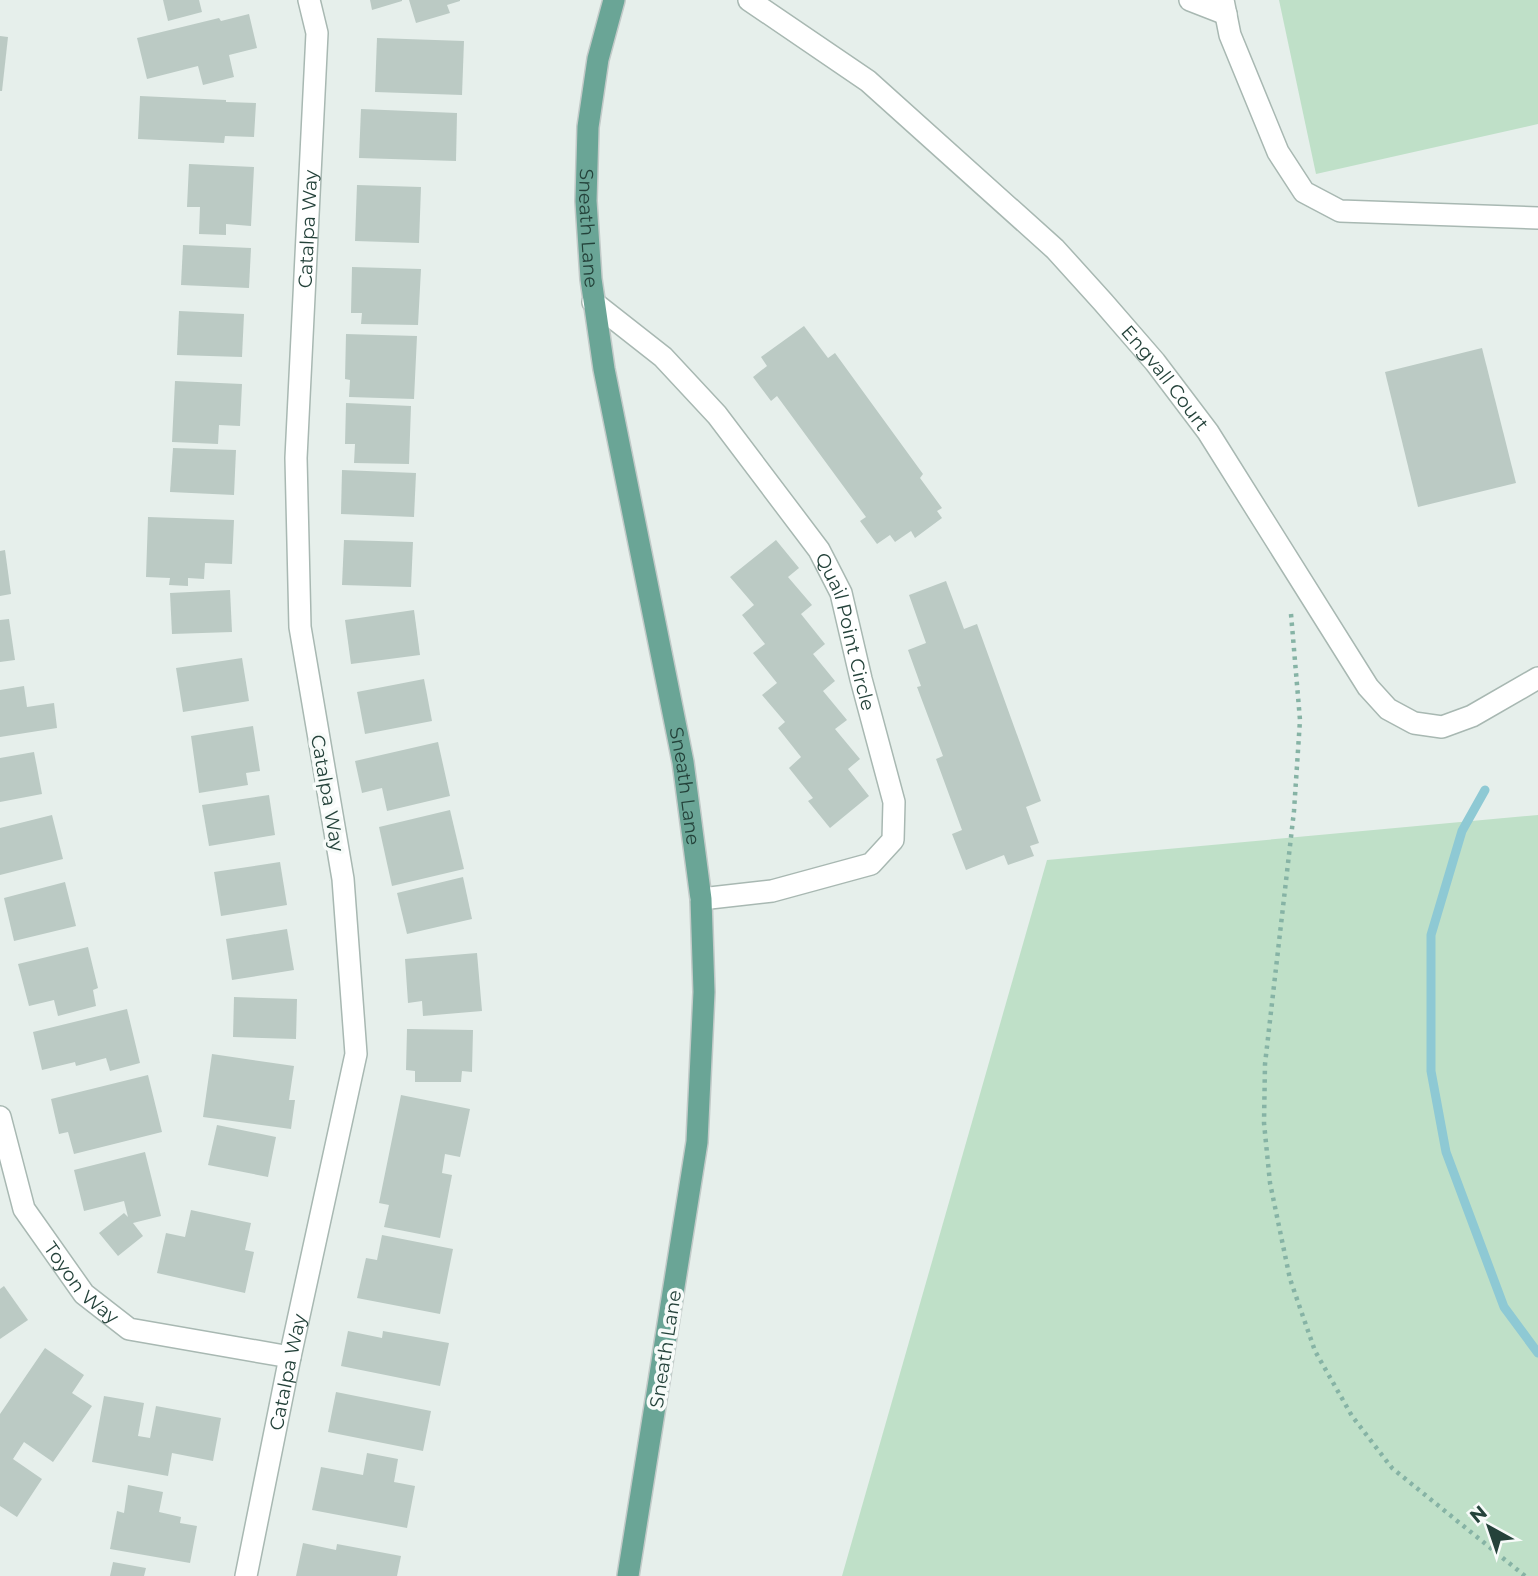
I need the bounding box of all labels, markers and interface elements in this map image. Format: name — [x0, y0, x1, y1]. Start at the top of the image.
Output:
street label: Sneath Lane — [574, 168, 603, 289]
street label: Catalpa Way — [293, 169, 322, 289]
street label: Engvall Court — [1116, 320, 1214, 436]
street label: Quail Point Circle — [810, 549, 880, 713]
street label: Sneath Lane — [664, 725, 705, 847]
street label: Catalpa Way — [306, 733, 349, 854]
street label: Toyon Way — [39, 1238, 124, 1329]
street label: Sneath Lane — [645, 1288, 686, 1410]
street label: Catalpa Way — [265, 1311, 311, 1433]
north arrow — [1454, 1492, 1524, 1562]
text: N — [1465, 1501, 1492, 1528]

